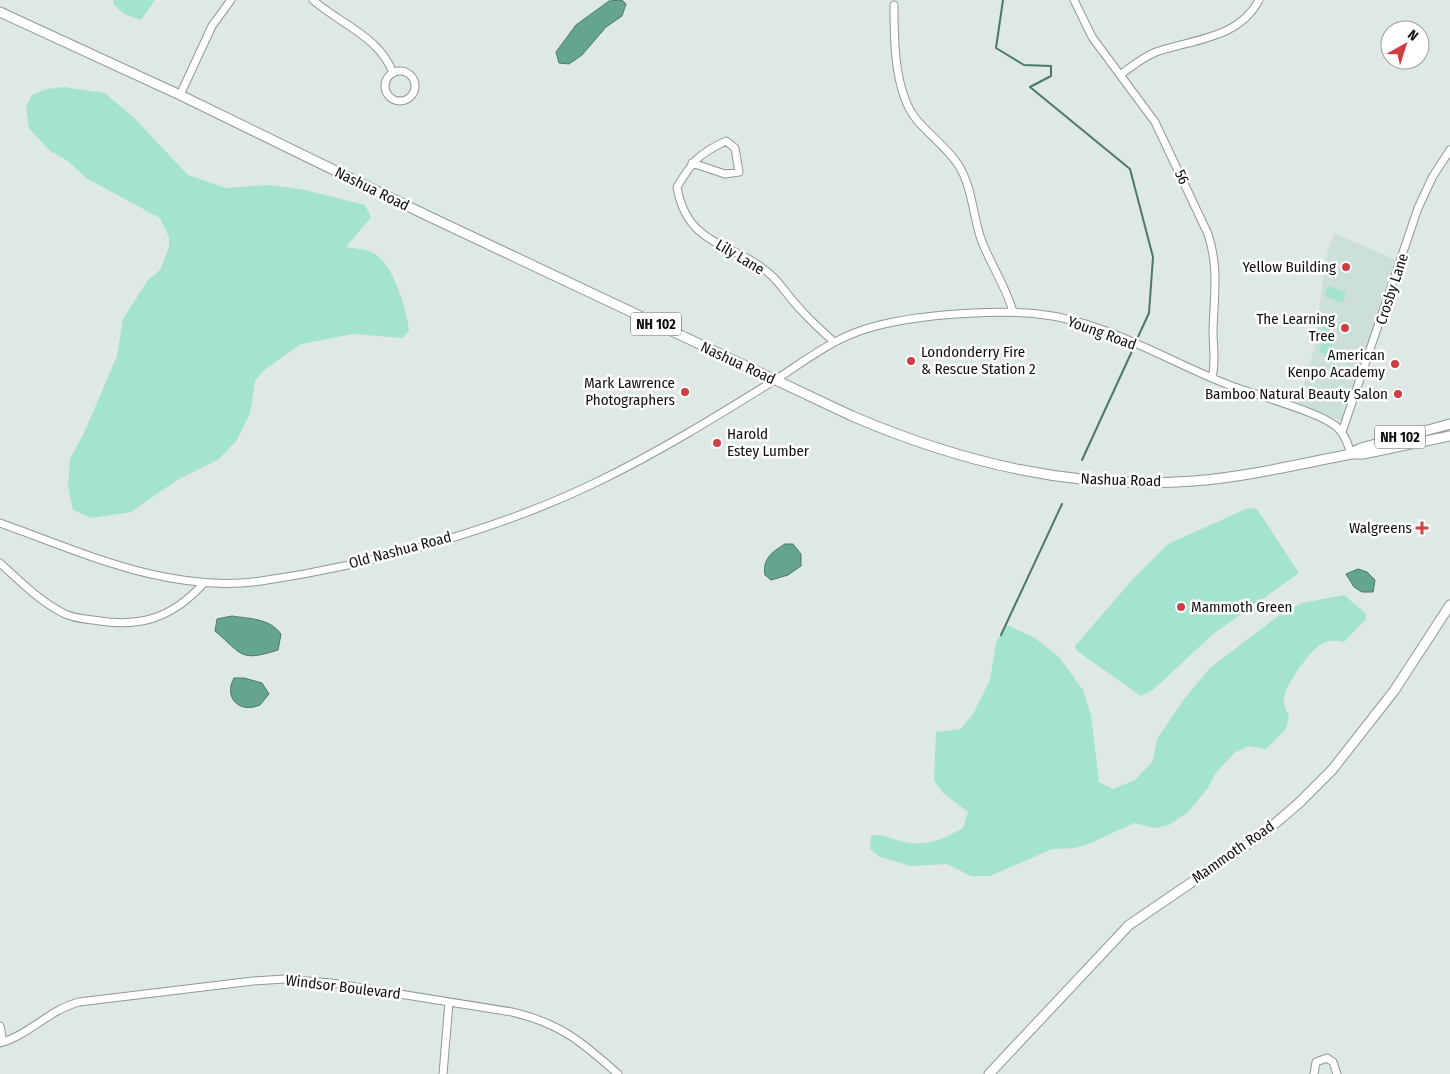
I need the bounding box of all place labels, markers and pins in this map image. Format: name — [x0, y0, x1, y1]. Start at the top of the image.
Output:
place label: Yellow Building — [1242, 258, 1336, 276]
marker: Yellow Building — [1340, 261, 1352, 273]
place label: The Learning Tree — [1256, 310, 1335, 345]
marker: The Learning Tree — [1339, 322, 1351, 334]
place label: Londonderry Fire & Rescue Station 2 — [921, 343, 1036, 378]
place label: American Kenpo Academy — [1287, 346, 1385, 381]
marker: Londonderry Fire & Rescue Station 2 — [905, 355, 917, 367]
marker: American Kenpo Academy — [1389, 358, 1401, 370]
place label: Mark Lawrence Photographers — [584, 374, 675, 409]
place label: Bamboo Natural Beauty Salon — [1205, 385, 1388, 403]
marker: Mark Lawrence Photographers — [679, 386, 691, 398]
marker: Bamboo Natural Beauty Salon — [1392, 388, 1404, 400]
place label: Harold Estey Lumber — [727, 425, 810, 460]
marker: Harold Estey Lumber — [711, 437, 723, 449]
place label: Walgreens — [1349, 519, 1412, 537]
marker: Walgreens — [1416, 522, 1428, 534]
place label: Mammoth Green — [1191, 598, 1292, 616]
marker: Mammoth Green — [1175, 601, 1187, 613]

